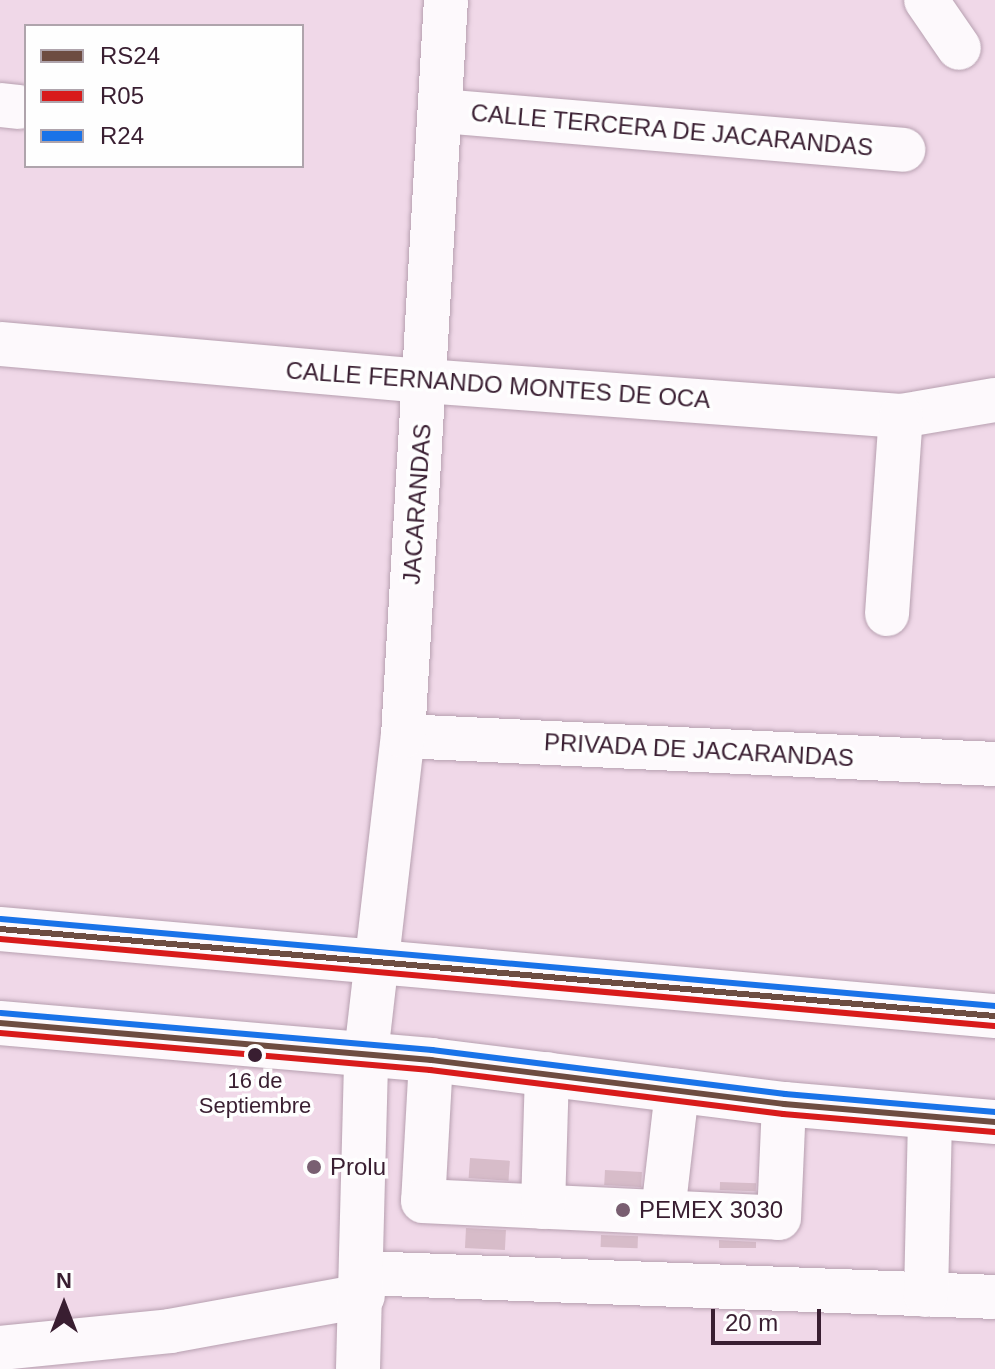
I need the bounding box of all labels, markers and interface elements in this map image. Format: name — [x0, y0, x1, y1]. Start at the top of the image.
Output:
legend — [24, 24, 304, 168]
text: RS24 — [100, 42, 160, 69]
text: R05 — [100, 82, 144, 109]
street label: CALLE TERCERA DE JACARANDAS — [469, 98, 875, 162]
text: R24 — [100, 122, 144, 149]
street label: CALLE FERNANDO MONTES DE OCA — [285, 356, 711, 414]
street label: JACARANDAS — [397, 423, 437, 585]
street label: PRIVADA DE JACARANDAS — [543, 727, 855, 773]
marker: 16 de Septiembre — [247, 1047, 263, 1063]
place label: 16 de Septiembre — [199, 1067, 311, 1118]
place label: Prolu — [330, 1153, 386, 1181]
marker: Prolu — [305, 1158, 323, 1176]
place label: PEMEX 3030 — [639, 1196, 783, 1224]
marker: PEMEX 3030 — [614, 1201, 632, 1219]
north arrow — [24, 1265, 104, 1345]
text: N — [56, 1268, 72, 1293]
scale bar — [715, 1293, 825, 1343]
text: 20 m — [725, 1309, 778, 1336]

